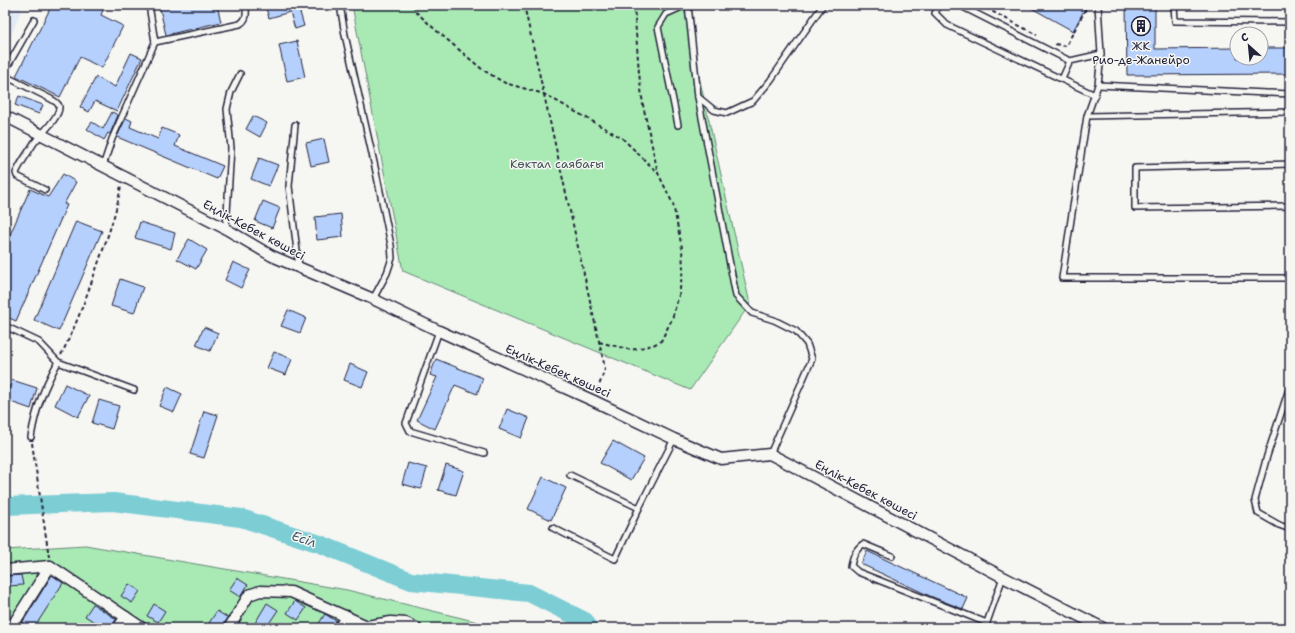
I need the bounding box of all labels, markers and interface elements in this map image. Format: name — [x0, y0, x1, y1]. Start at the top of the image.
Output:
building icon: ЖК Рио-де-Жанейро — [1130, 15, 1152, 37]
north arrow — [1229, 26, 1269, 66]
text: С — [1238, 29, 1251, 46]
place label: ЖК Рио-де-Жанейро — [1092, 38, 1190, 68]
park label: Көктал саябағы — [510, 156, 604, 172]
street label: Еңлік-Кебек көшесі — [200, 196, 308, 264]
street label: Еңлік-Кебек көшесі — [503, 341, 613, 401]
street label: Еңлік-Кебек көшесі — [812, 456, 920, 524]
water label: Есіл — [289, 527, 319, 551]

